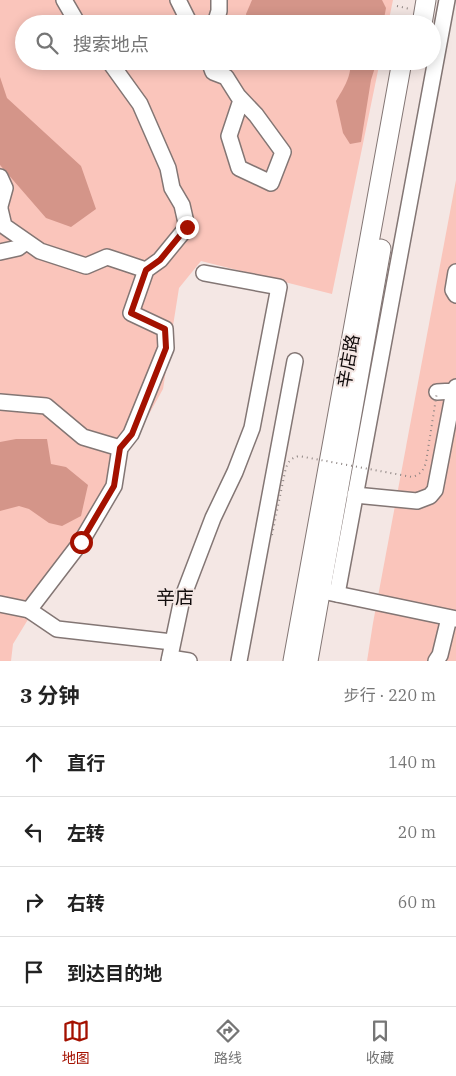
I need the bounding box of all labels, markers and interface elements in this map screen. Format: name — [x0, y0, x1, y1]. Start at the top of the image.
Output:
search box — [15, 15, 441, 70]
icon: search — [33, 29, 61, 57]
text: 搜索地点 — [73, 32, 149, 56]
route end — [176, 216, 199, 239]
street label: 辛店路 — [332, 332, 364, 390]
route start — [70, 531, 93, 554]
district label: 辛店 — [156, 585, 194, 609]
text: 3 分钟 — [20, 681, 79, 709]
text: 步行 · 220 m — [344, 685, 436, 705]
icon: ahead — [20, 748, 48, 776]
text: 直行 — [67, 751, 105, 775]
text: 140 m — [388, 752, 436, 772]
icon: left — [20, 818, 48, 846]
text: 左转 — [67, 821, 105, 845]
text: 20 m — [398, 822, 436, 842]
icon: right — [20, 888, 48, 916]
text: 右转 — [67, 891, 105, 915]
text: 60 m — [398, 892, 436, 912]
icon: arrive — [20, 958, 48, 986]
text: 到达目的地 — [67, 961, 162, 985]
tab: 地图 — [62, 1017, 90, 1067]
tab: 路线 — [214, 1017, 242, 1067]
tab: 收藏 — [366, 1017, 394, 1067]

